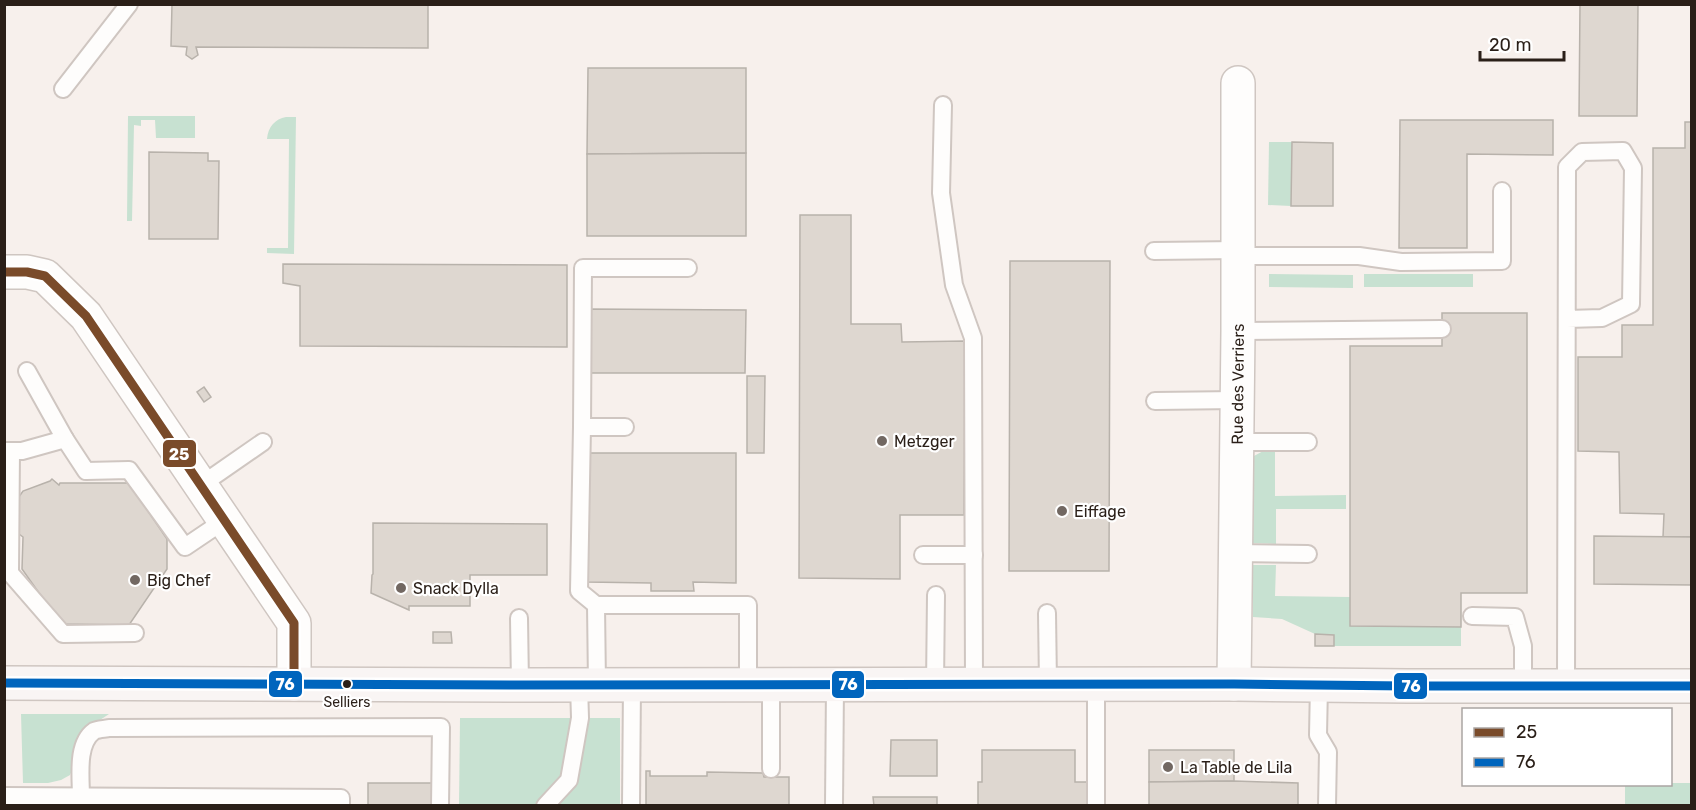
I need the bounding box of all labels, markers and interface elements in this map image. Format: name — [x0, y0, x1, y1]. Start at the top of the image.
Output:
scale bar — [1480, 24, 1564, 62]
text: 20 m — [1489, 34, 1531, 56]
street label: Rue des Verriers — [1228, 323, 1248, 445]
place label: Metzger — [894, 432, 955, 451]
marker: Metzger — [875, 434, 889, 448]
line badge: 25 — [162, 439, 197, 468]
text: 25 — [169, 445, 189, 464]
place label: Eiffage — [1074, 502, 1126, 521]
marker: Eiffage — [1055, 504, 1069, 518]
place label: Big Chef — [147, 571, 211, 590]
marker: Big Chef — [128, 573, 142, 587]
place label: Snack Dylla — [413, 579, 499, 598]
marker: Snack Dylla — [394, 581, 408, 595]
line badge: 76 — [268, 670, 303, 698]
line badge: 76 — [831, 670, 865, 699]
line badge: 76 — [1393, 672, 1428, 700]
text: 76 — [275, 675, 295, 694]
text: 76 — [838, 675, 858, 694]
text: 76 — [1401, 677, 1421, 696]
marker: Selliers — [341, 678, 353, 690]
place label: Selliers — [323, 694, 371, 711]
legend — [1462, 708, 1672, 786]
text: 25 — [1516, 721, 1537, 743]
text: 76 — [1516, 751, 1536, 773]
place label: La Table de Lila — [1180, 758, 1292, 777]
marker: La Table de Lila — [1161, 760, 1175, 774]

